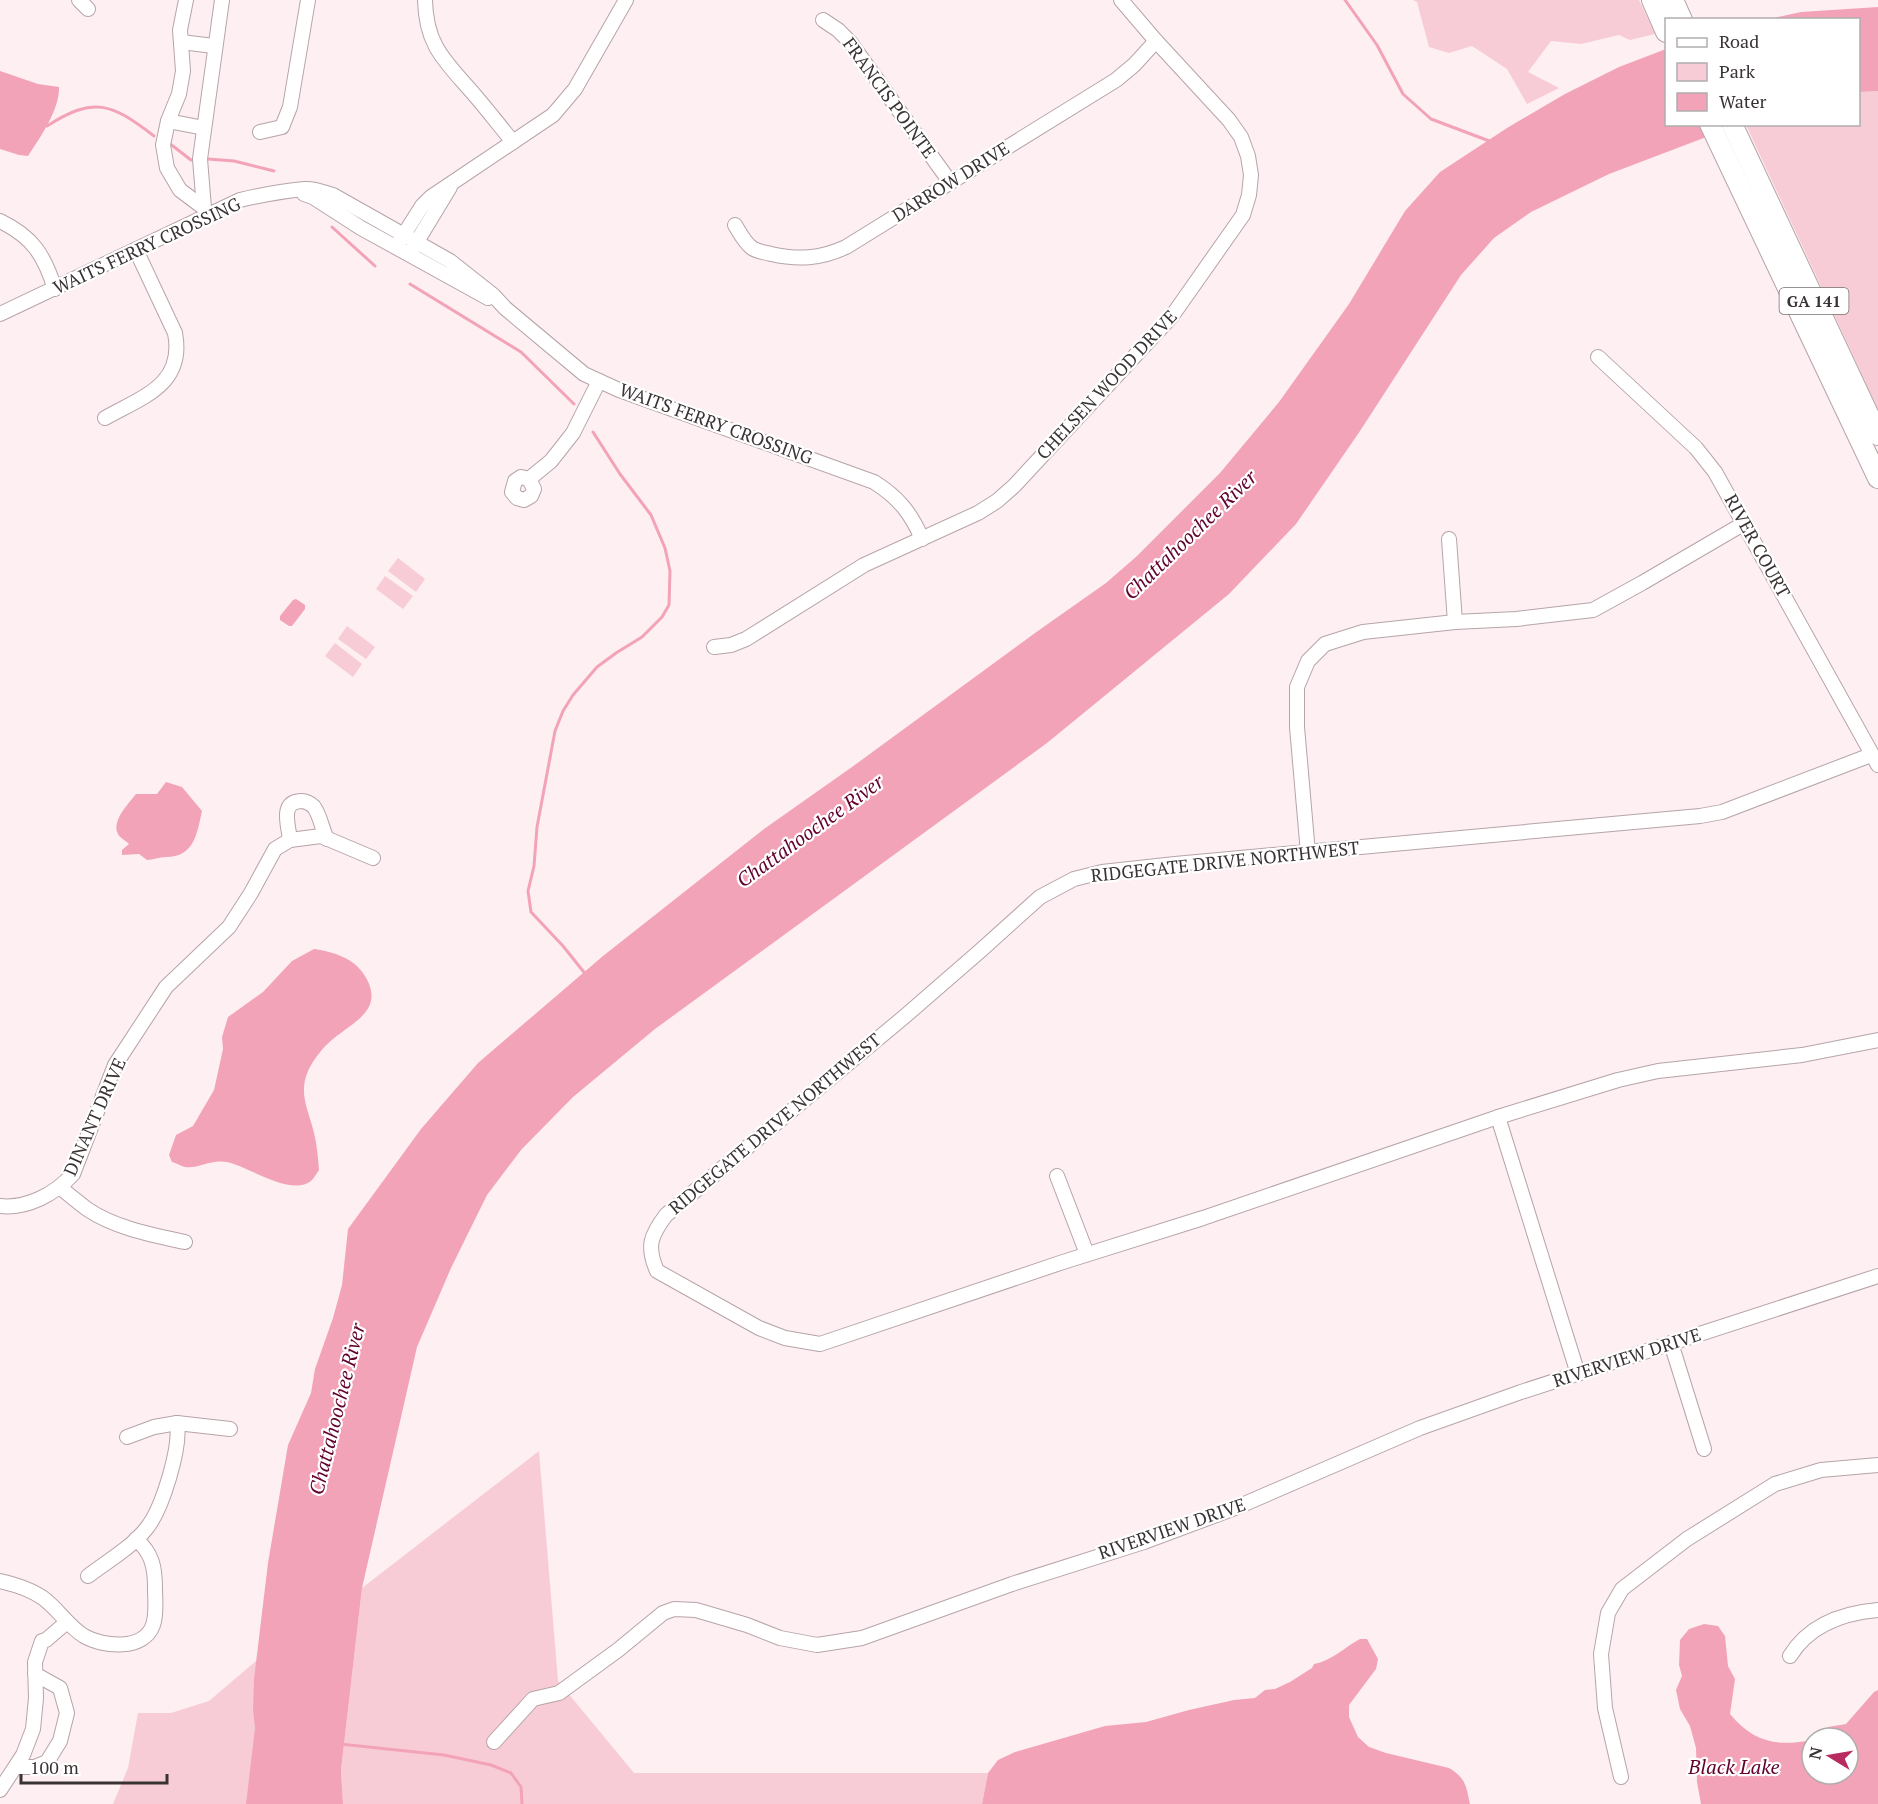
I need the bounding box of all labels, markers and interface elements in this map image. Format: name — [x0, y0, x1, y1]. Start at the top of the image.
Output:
legend — [1665, 18, 1860, 126]
text: Road — [1719, 29, 1759, 53]
street label: FRANCIS POINTE — [838, 32, 942, 163]
text: Park — [1719, 59, 1756, 83]
text: Water — [1719, 89, 1766, 113]
street label: DARROW DRIVE — [887, 136, 1014, 227]
street label: WAITS FERRY CROSSING — [49, 191, 245, 299]
road number: GA 141 — [1780, 288, 1848, 314]
street label: CHELSEN WOOD DRIVE — [1031, 304, 1182, 464]
street label: WAITS FERRY CROSSING — [616, 377, 817, 469]
water label: Chattahoochee River — [1117, 463, 1263, 605]
street label: RIVER COURT — [1720, 490, 1796, 602]
water label: Chattahoochee River — [731, 767, 890, 893]
street label: RIDGEGATE DRIVE NORTHWEST — [1090, 835, 1360, 887]
street label: RIDGEGATE DRIVE NORTHWEST — [663, 1027, 885, 1219]
street label: DINANT DRIVE — [57, 1054, 131, 1179]
water label: Chattahoochee River — [302, 1319, 371, 1497]
street label: RIVERVIEW DRIVE — [1550, 1322, 1704, 1392]
street label: RIVERVIEW DRIVE — [1095, 1492, 1249, 1565]
north arrow — [1800, 1726, 1860, 1786]
text: N — [1803, 1745, 1827, 1761]
scale bar — [21, 1747, 166, 1785]
water label: Black Lake — [1687, 1753, 1780, 1780]
text: 100 m — [30, 1755, 79, 1779]

